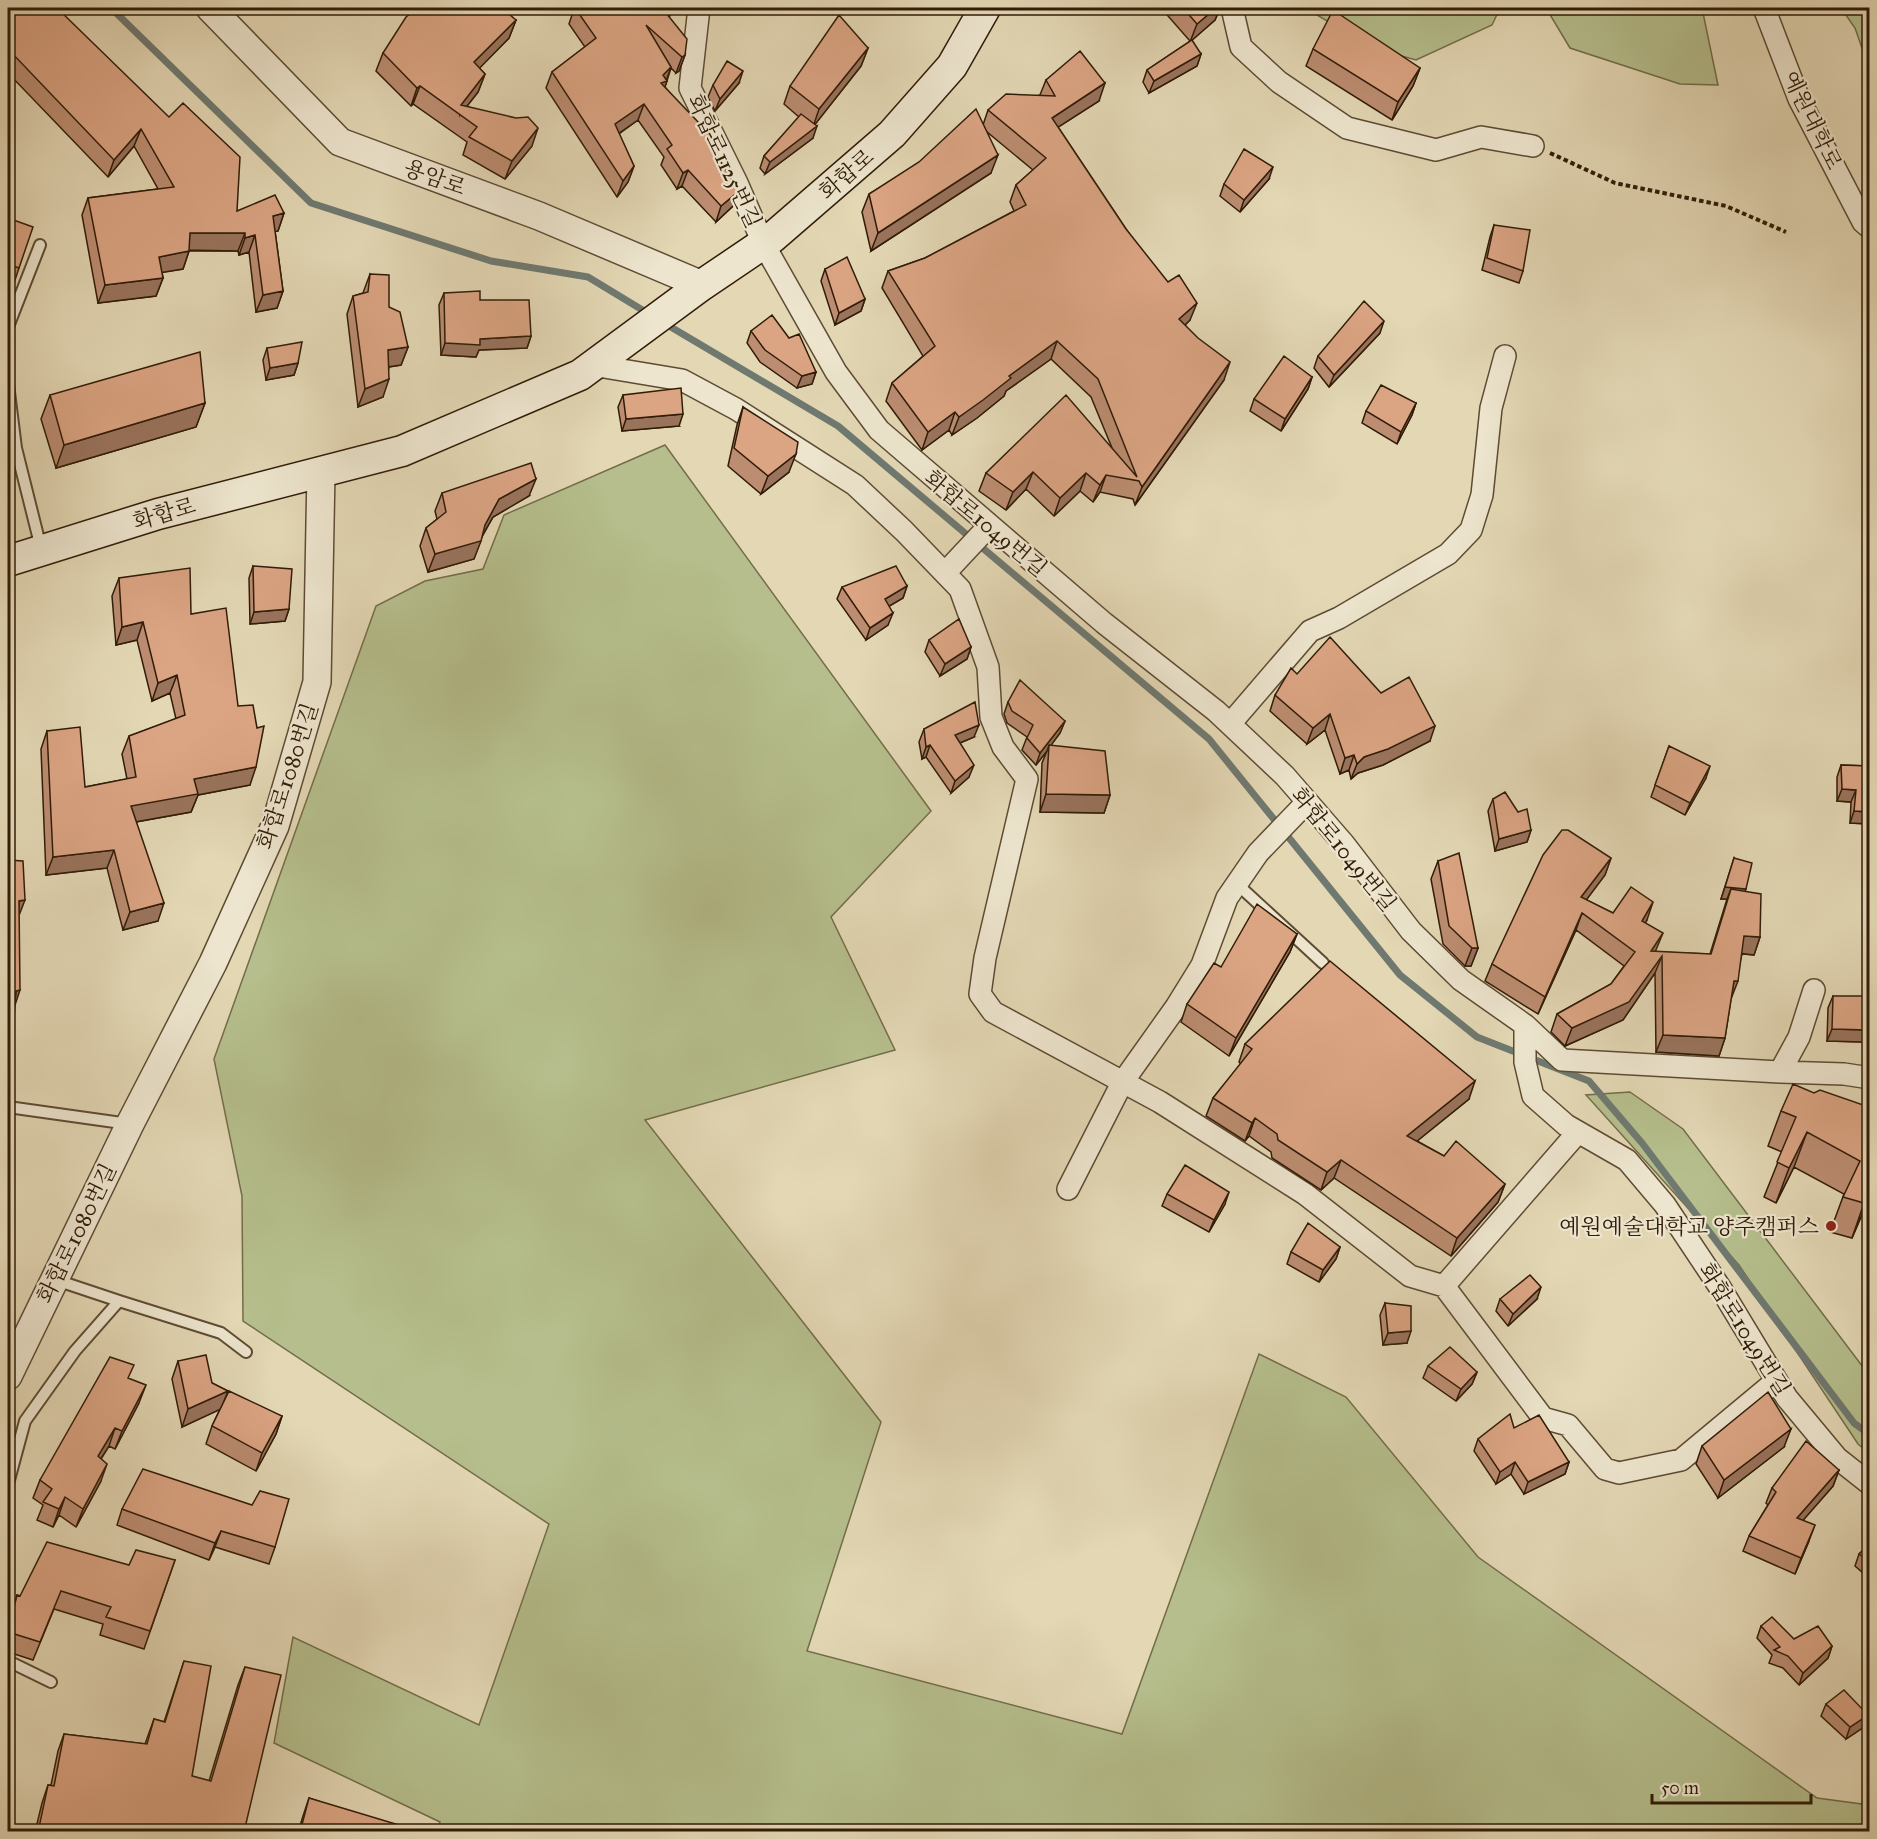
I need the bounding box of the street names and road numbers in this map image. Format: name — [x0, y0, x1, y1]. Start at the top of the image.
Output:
street label: 예원대학로 — [1777, 67, 1848, 174]
street label: 화합로1125번길 — [682, 90, 767, 232]
street label: 화합로 — [813, 143, 879, 205]
street label: 용암로 — [400, 154, 469, 201]
street label: 화합로1049번길 — [919, 464, 1052, 582]
street label: 화합로 — [130, 492, 199, 535]
street label: 화합로1080번길 — [251, 700, 324, 853]
street label: 화합로1049번길 — [1285, 782, 1402, 917]
street label: 화합로1080번길 — [31, 1159, 122, 1308]
street label: 화합로1049번길 — [1693, 1258, 1796, 1401]

